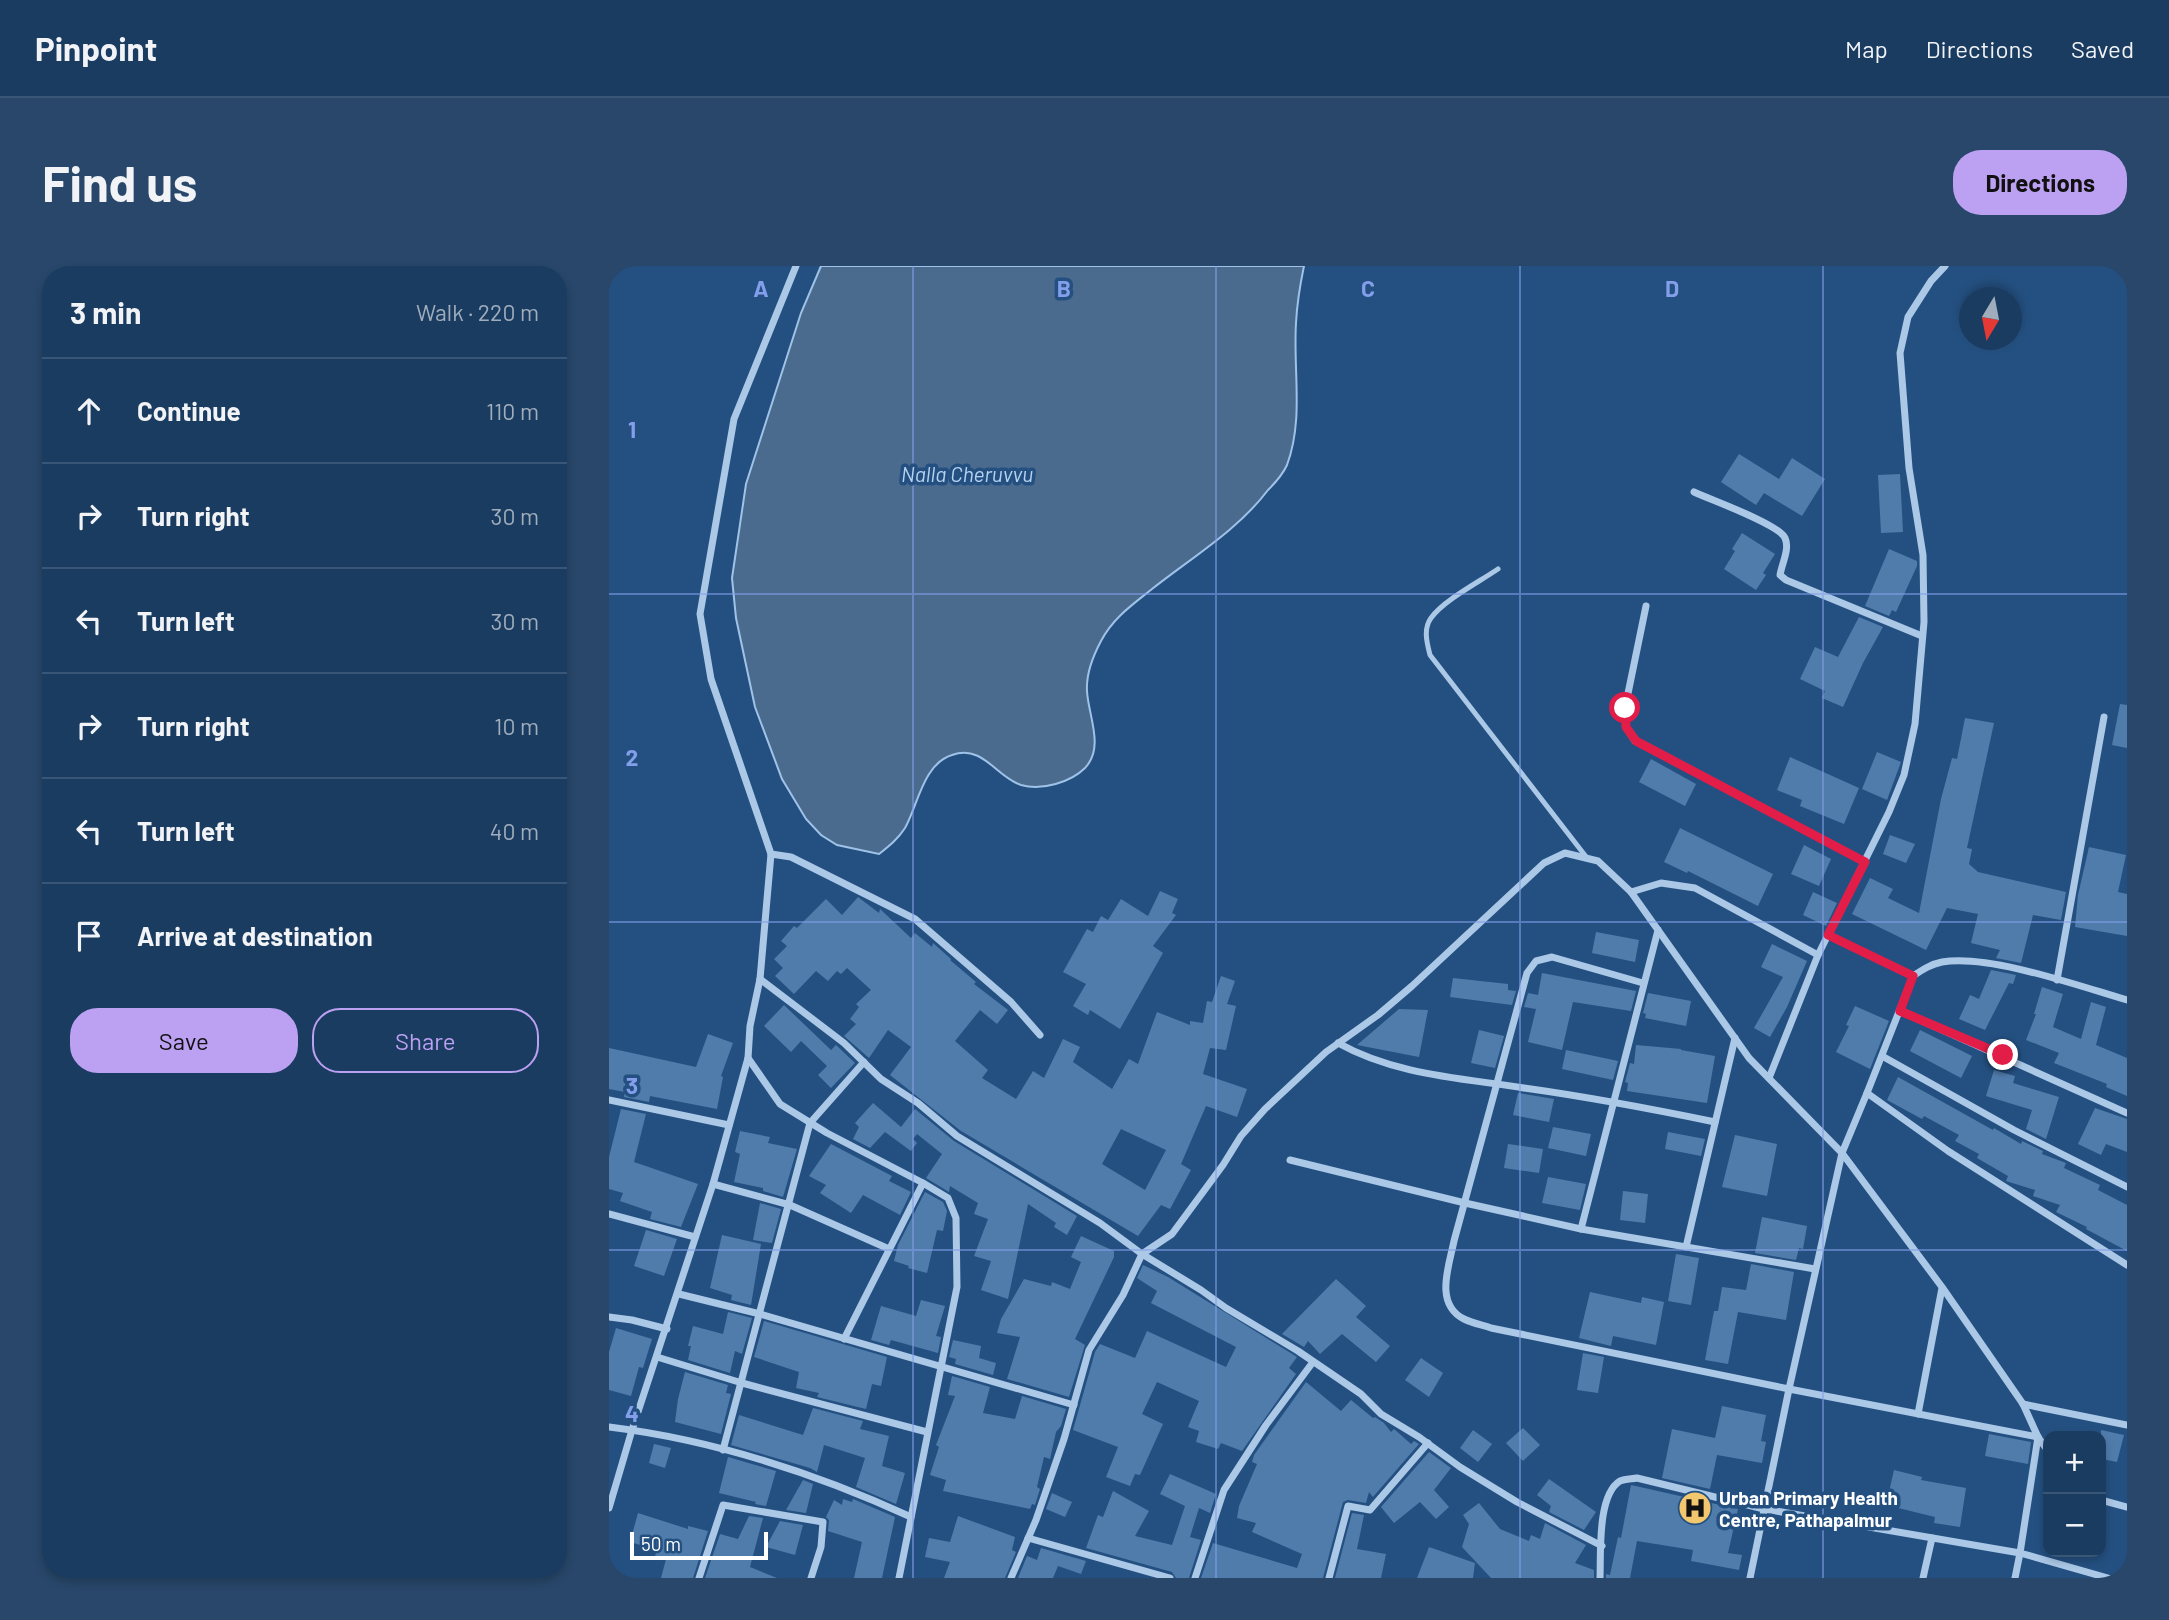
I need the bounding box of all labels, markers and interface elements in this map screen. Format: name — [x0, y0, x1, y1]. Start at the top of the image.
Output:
text: Pinpoint — [35, 28, 157, 68]
text: Map — [1845, 34, 1888, 63]
text: Directions — [1926, 34, 2033, 63]
text: Saved — [2071, 34, 2134, 63]
button: Directions — [1953, 150, 2127, 215]
text: Find us — [42, 153, 197, 212]
text: A — [753, 274, 769, 302]
text: B — [1057, 274, 1071, 302]
text: C — [1361, 274, 1375, 302]
text: D — [1665, 274, 1679, 302]
north arrow — [1959, 287, 2022, 350]
text: 3 min — [70, 294, 141, 330]
text: Walk · 220 m — [416, 298, 539, 326]
icon: ahead — [70, 392, 108, 430]
text: Continue — [137, 395, 241, 426]
text: 110 m — [486, 397, 539, 425]
text: 1 — [628, 415, 636, 443]
water label: Nalla Cheruvvu — [901, 461, 1033, 486]
icon: right — [70, 497, 108, 535]
text: Turn right — [137, 500, 250, 531]
text: 30 m — [491, 502, 539, 530]
icon: left — [70, 602, 108, 640]
text: Turn left — [137, 605, 235, 636]
text: 30 m — [491, 607, 539, 635]
route start — [1609, 692, 1640, 723]
icon: right — [70, 707, 108, 745]
text: Turn right — [137, 710, 250, 741]
text: 10 m — [494, 712, 539, 740]
text: 2 — [626, 743, 638, 771]
icon: left — [70, 812, 108, 850]
text: Turn left — [137, 815, 235, 846]
text: 40 m — [490, 817, 539, 845]
icon: arrive — [70, 917, 108, 955]
text: Arrive at destination — [137, 920, 373, 951]
button: Save — [70, 1008, 298, 1073]
button: Share — [312, 1008, 539, 1073]
route end — [1987, 1039, 2018, 1070]
text: 3 — [626, 1071, 638, 1099]
text: 4 — [625, 1399, 639, 1427]
map controls — [2043, 1431, 2106, 1557]
button: + — [2043, 1431, 2106, 1494]
place label: Urban Primary Health Centre, Pathapalmur — [1719, 1486, 1898, 1531]
hospital icon: Urban Primary Health Centre, Pathapalmur — [1676, 1489, 1714, 1527]
button: − — [2043, 1494, 2106, 1557]
scale bar — [630, 1529, 768, 1561]
text: 50 m — [641, 1532, 681, 1555]

